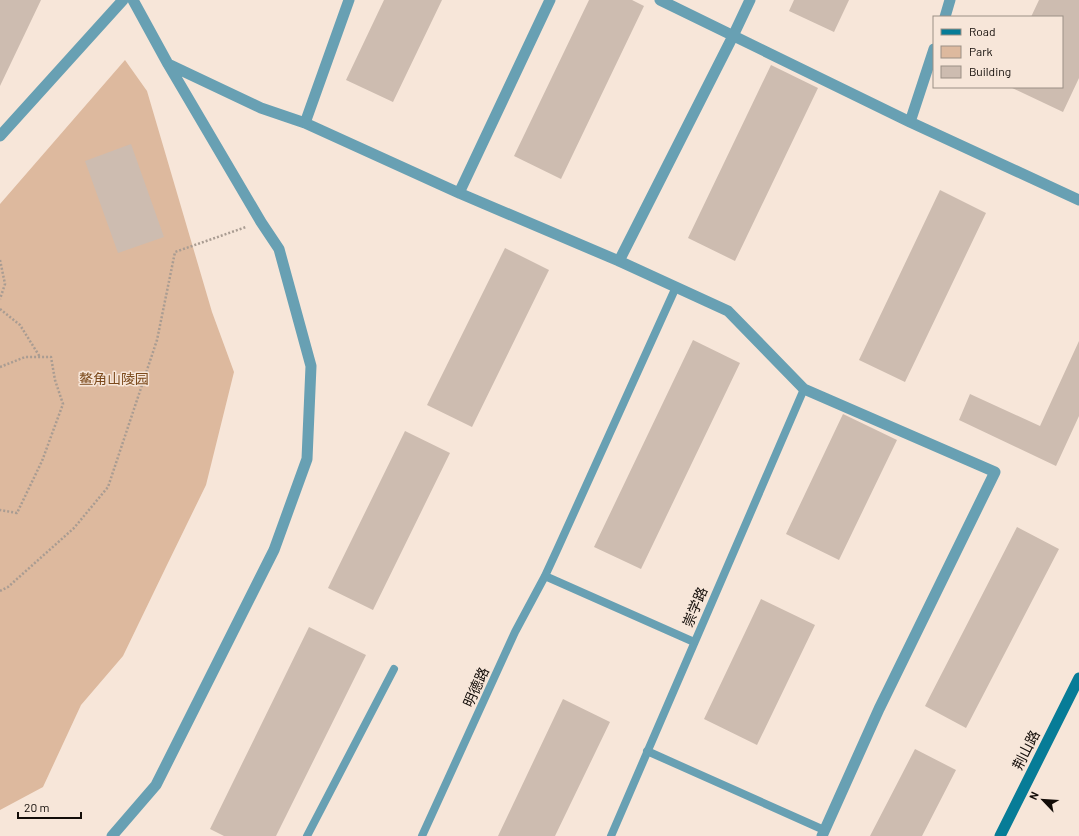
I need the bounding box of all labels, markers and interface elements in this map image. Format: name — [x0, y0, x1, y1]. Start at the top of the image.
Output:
legend — [933, 16, 1063, 88]
text: Road — [969, 24, 996, 38]
text: Park — [969, 44, 993, 58]
text: Building — [969, 64, 1011, 78]
park label: 鳌角山陵园 — [79, 370, 149, 387]
street label: 崇学路 — [679, 584, 711, 629]
street label: 明德路 — [459, 664, 492, 709]
street label: 荆山路 — [1008, 727, 1043, 772]
north arrow — [1023, 780, 1063, 820]
text: N — [1026, 789, 1041, 802]
scale bar — [18, 794, 81, 820]
text: 20 m — [24, 800, 50, 814]

